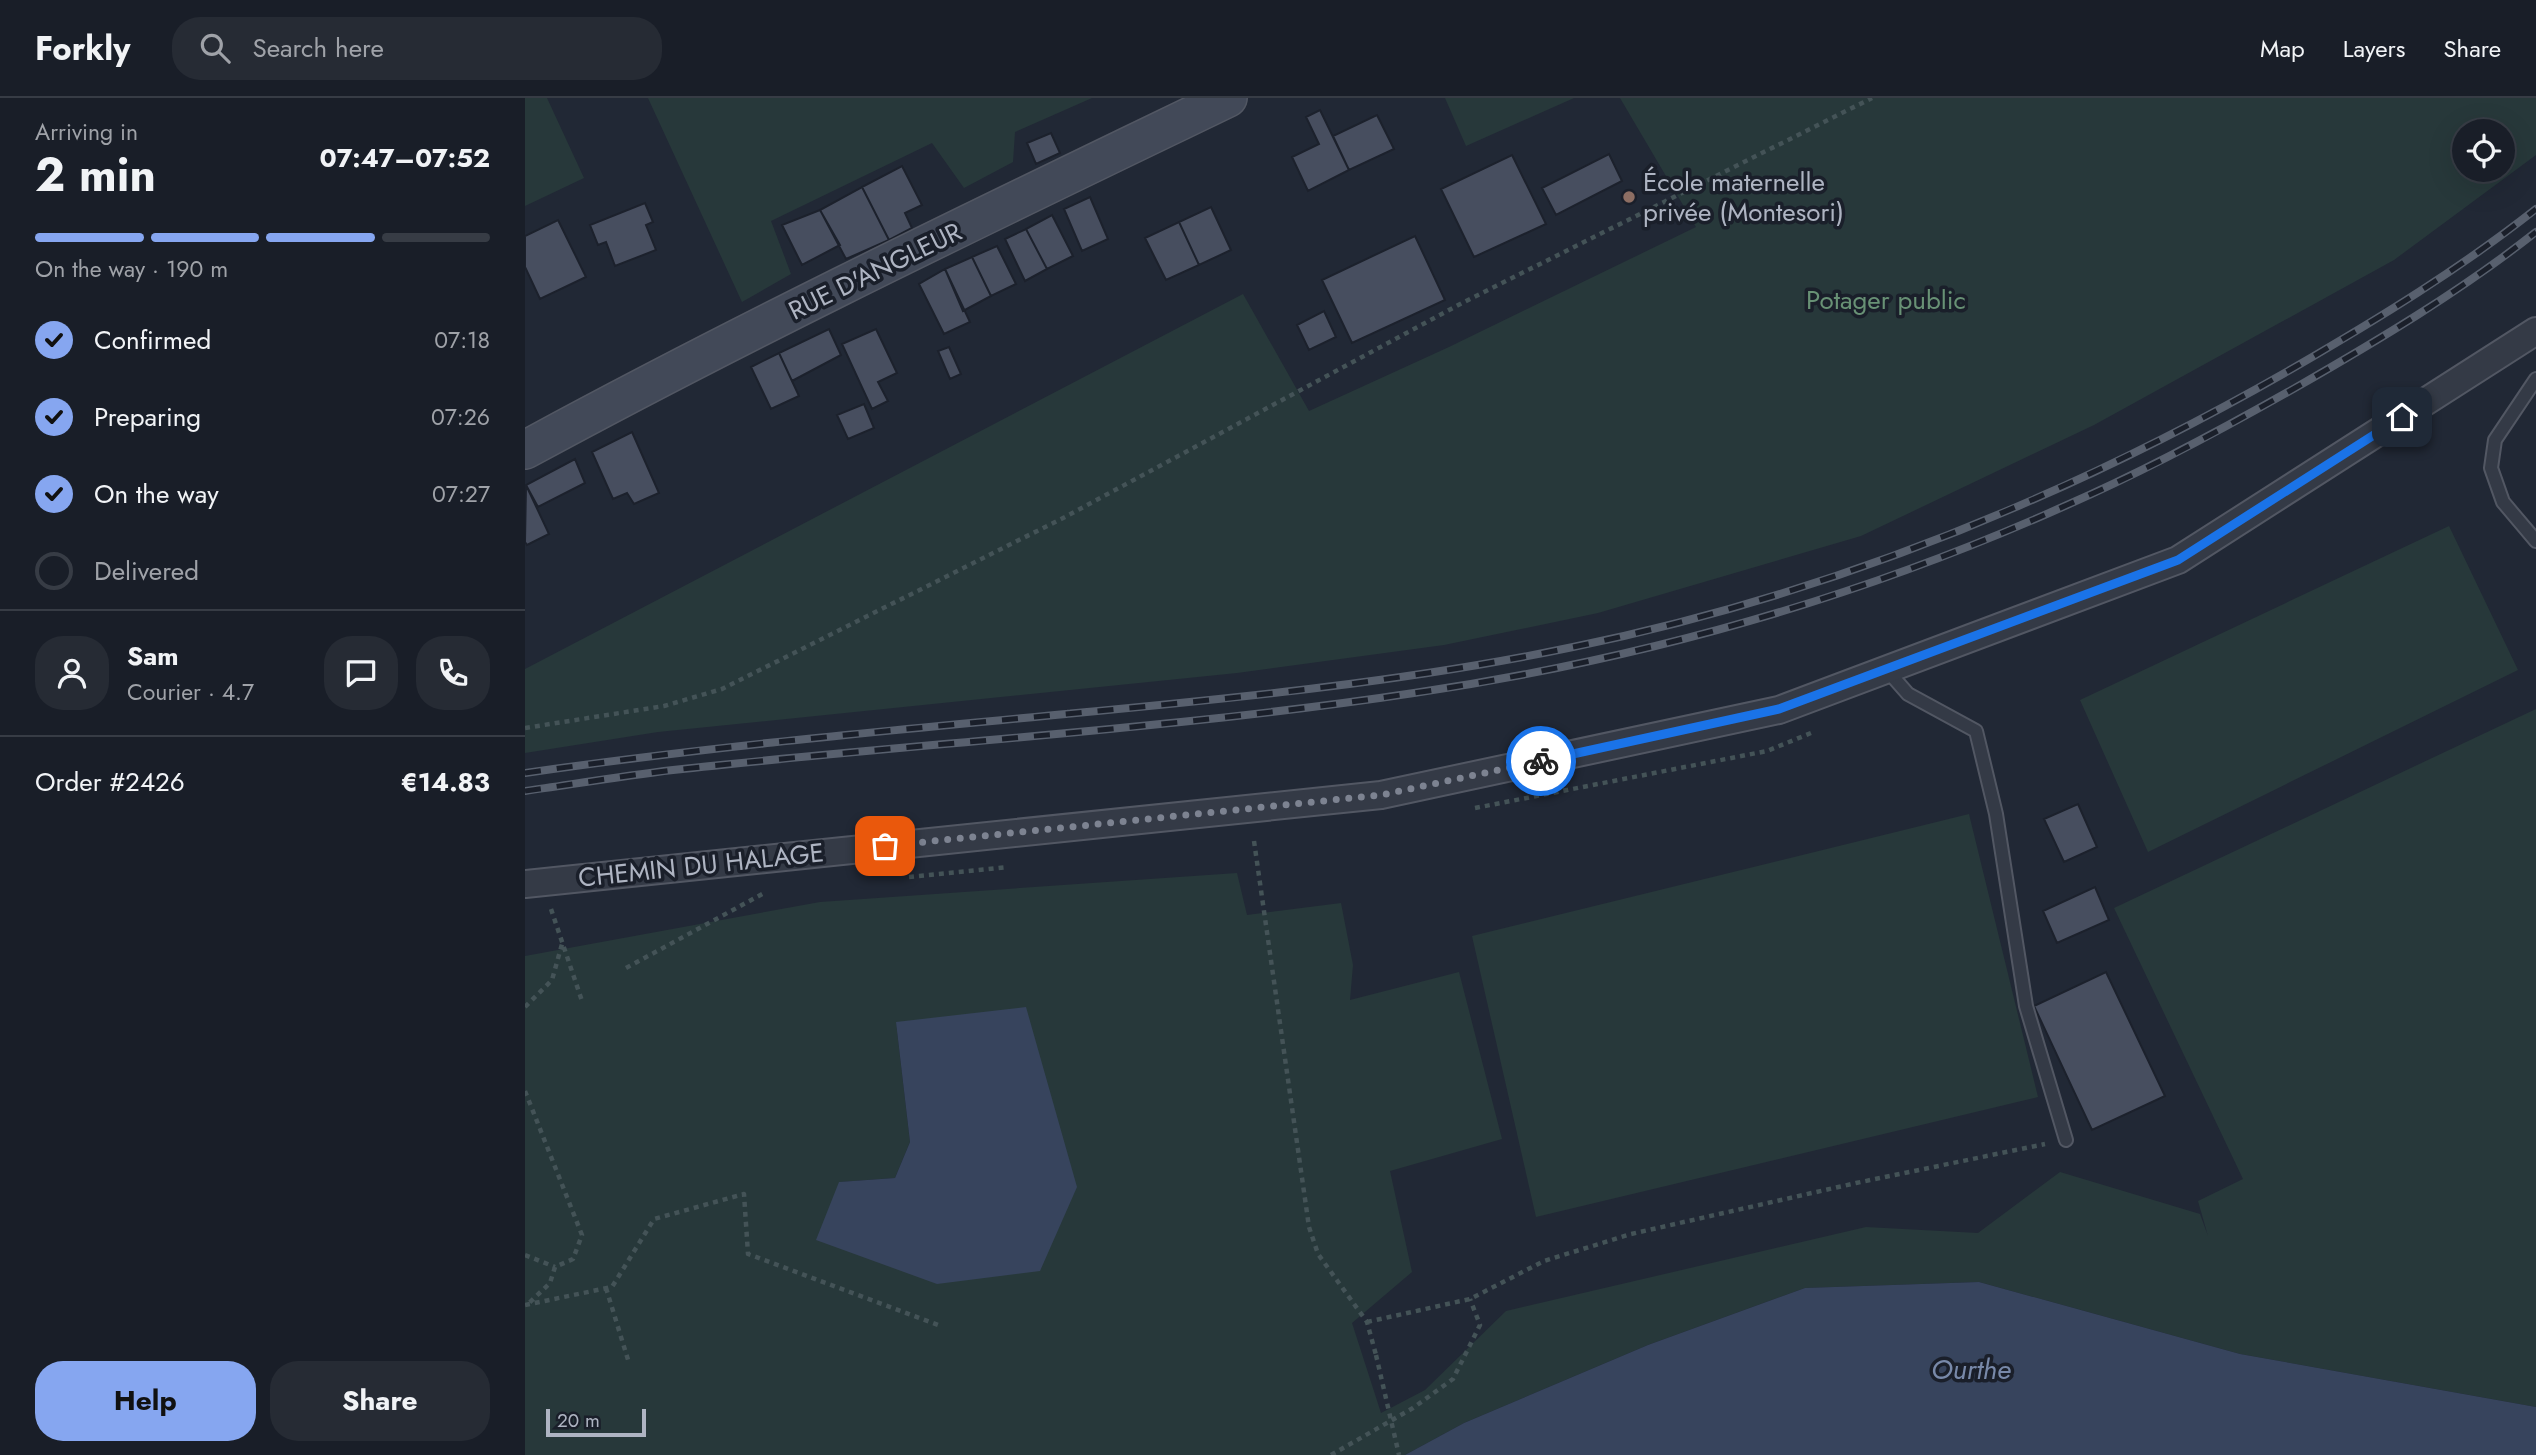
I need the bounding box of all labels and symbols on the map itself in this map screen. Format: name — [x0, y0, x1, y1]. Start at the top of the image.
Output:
place label: École maternelle privée (Montesori) — [1643, 163, 1844, 231]
marker: École maternelle privée (Montesori) — [1621, 189, 1637, 205]
street label: RUE D'ANGLEUR — [782, 212, 968, 329]
park label: Potager public — [1806, 281, 1966, 319]
pin — [2372, 387, 2432, 447]
courier — [1506, 726, 1576, 796]
pin — [855, 816, 915, 876]
street label: CHEMIN DU HALAGE — [576, 833, 826, 897]
water label: Ourthe — [1931, 1349, 2011, 1390]
scale bar — [546, 1406, 646, 1438]

